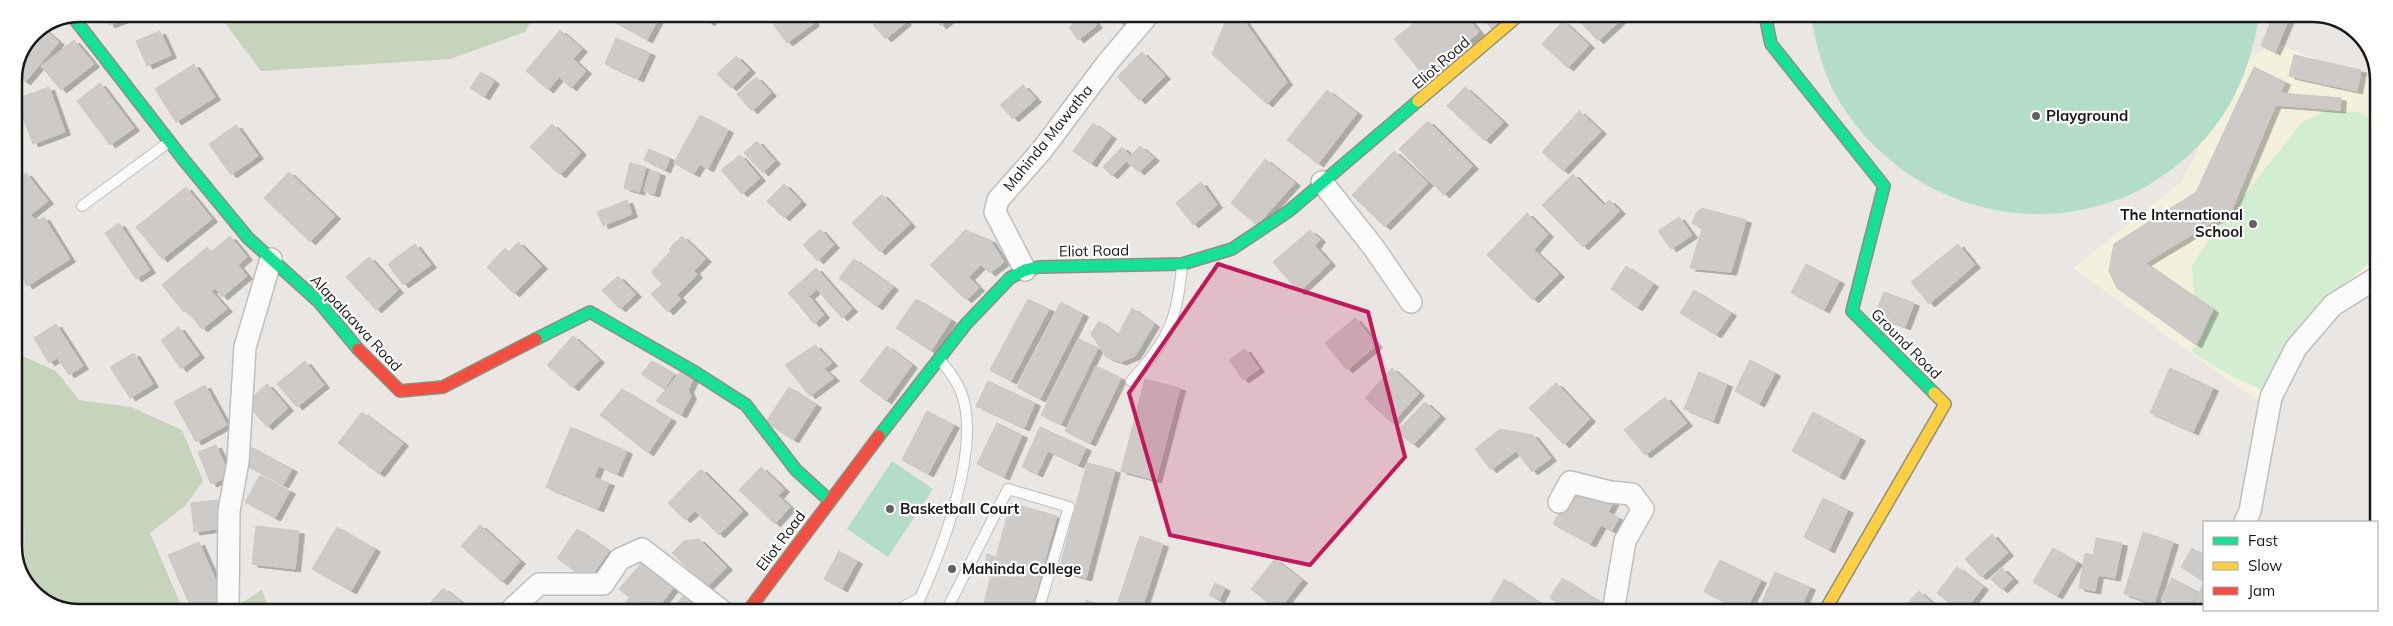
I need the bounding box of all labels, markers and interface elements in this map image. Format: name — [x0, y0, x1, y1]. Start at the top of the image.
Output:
street label: Eliot Road — [1408, 32, 1473, 93]
street label: Mahinda Mawatha — [999, 81, 1096, 195]
place label: Playground — [2046, 106, 2128, 125]
marker: Playground — [2030, 110, 2042, 122]
place label: The International School — [2120, 205, 2243, 241]
marker: The International School — [2247, 218, 2259, 230]
street label: Eliot Road — [1059, 240, 1129, 261]
street label: Alapalaawa Road — [307, 270, 406, 375]
street label: Ground Road — [1867, 304, 1946, 383]
place label: Basketball Court — [900, 499, 1020, 518]
marker: Basketball Court — [884, 503, 896, 515]
street label: Eliot Road — [752, 507, 809, 575]
legend — [2203, 521, 2378, 611]
text: Fast — [2248, 531, 2278, 550]
text: Slow — [2248, 556, 2282, 575]
place label: Mahinda College — [962, 559, 1081, 578]
marker: Mahinda College — [946, 563, 958, 575]
text: Jam — [2248, 581, 2275, 600]

